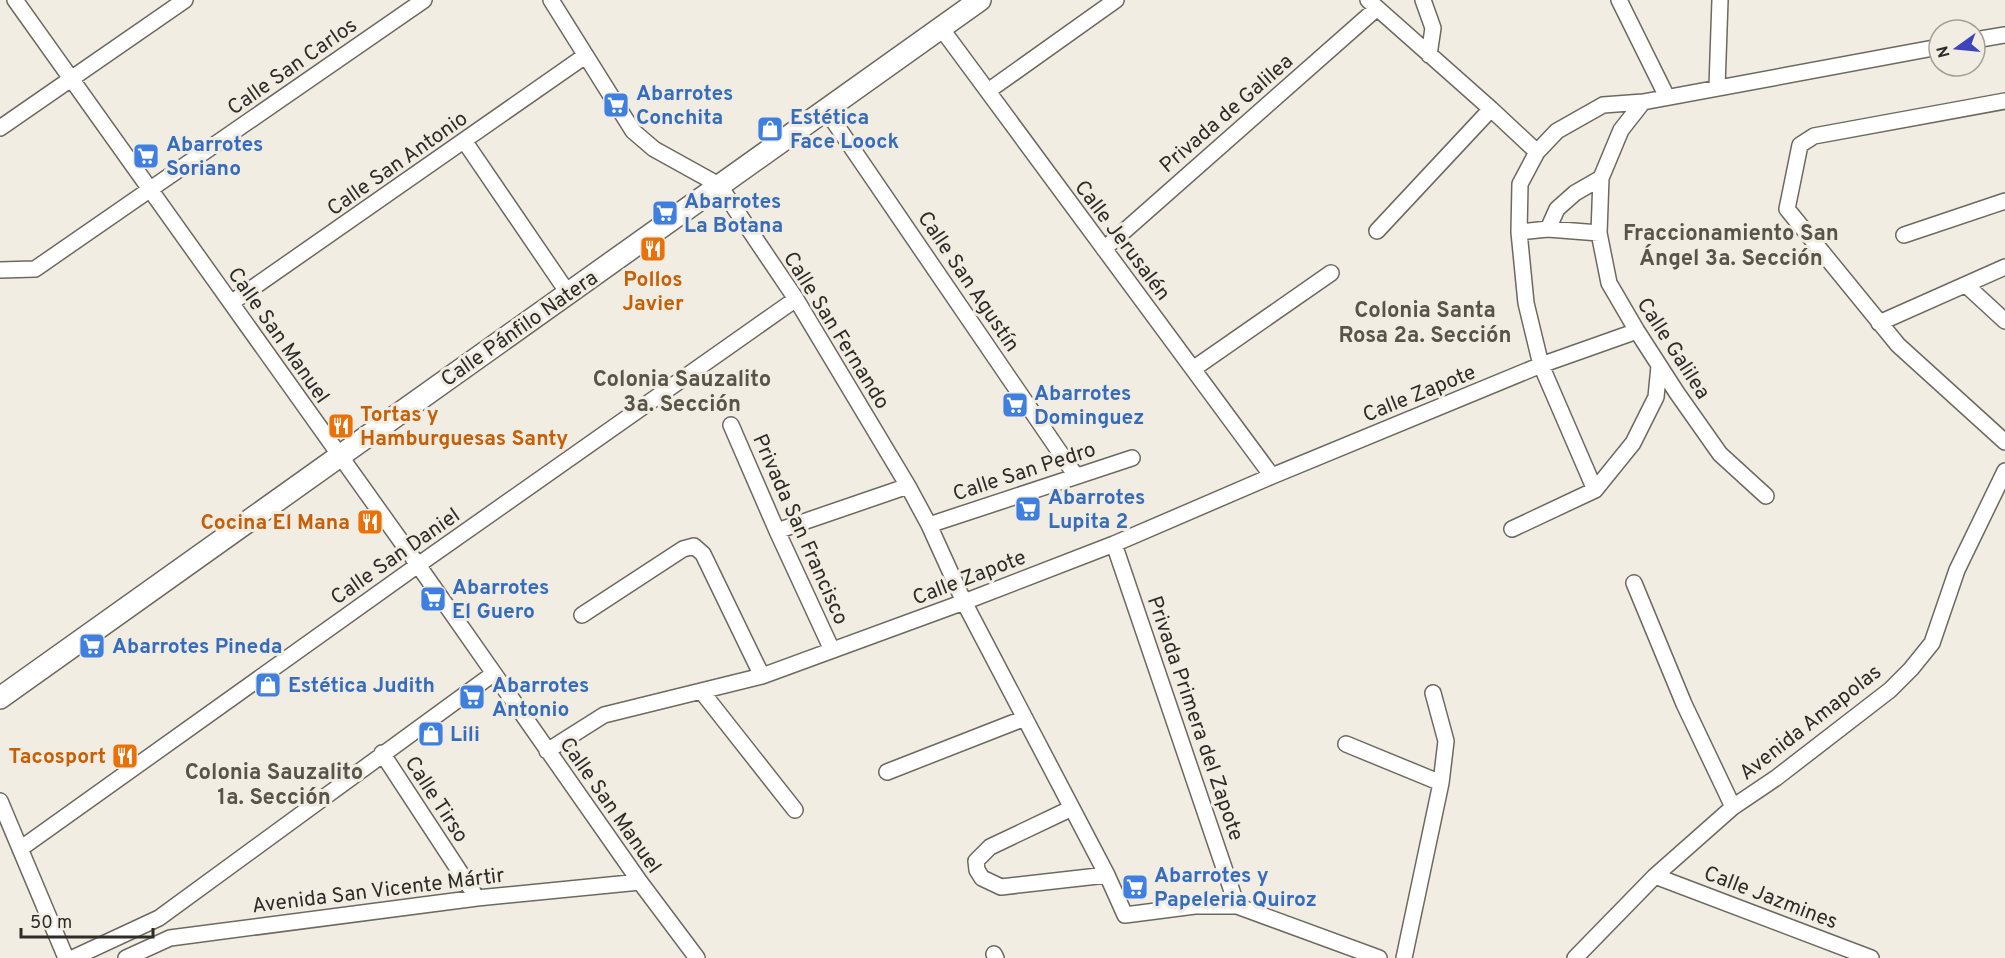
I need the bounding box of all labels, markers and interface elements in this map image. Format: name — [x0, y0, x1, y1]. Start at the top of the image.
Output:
street label: Calle San Carlos — [223, 12, 363, 122]
north arrow — [1927, 18, 1987, 78]
text: N — [1933, 43, 1956, 60]
street label: Privada de Galilea — [1155, 49, 1299, 180]
place label: Abarrotes Conchita — [636, 81, 733, 132]
supermarket icon: Abarrotes Conchita — [601, 90, 631, 120]
place label: Estética Face Loock — [790, 105, 900, 156]
street label: Calle San Antonio — [322, 106, 473, 223]
shop icon: Estética Face Loock — [755, 114, 785, 144]
place label: Abarrotes Soriano — [166, 132, 263, 183]
supermarket icon: Abarrotes Soriano — [131, 141, 161, 171]
street label: Calle Jerusalén — [1068, 175, 1176, 307]
place label: Abarrotes La Botana — [684, 189, 783, 240]
supermarket icon: Abarrotes La Botana — [650, 198, 680, 228]
street label: Calle San Agustín — [911, 206, 1025, 357]
district label: Fraccionamiento San Ángel 3a. Sección — [1623, 221, 1839, 273]
restaurant icon: Pollos Javier — [638, 234, 668, 264]
street label: Calle San Fernando — [776, 247, 895, 415]
street label: Calle San Manuel — [221, 262, 335, 409]
street label: Calle Pánfilo Natera — [436, 265, 604, 393]
place label: Pollos Javier — [622, 267, 684, 318]
street label: Calle Galilea — [1630, 293, 1716, 405]
district label: Colonia Santa Rosa 2a. Sección — [1338, 298, 1512, 350]
street label: Calle Zapote — [1359, 359, 1480, 429]
district label: Colonia Sauzalito 3a. Sección — [593, 367, 771, 419]
place label: Abarrotes Dominguez — [1034, 381, 1144, 432]
supermarket icon: Abarrotes Dominguez — [1000, 390, 1030, 420]
place label: Tortas y Hamburguesas Santy — [360, 402, 568, 453]
restaurant icon: Tortas y Hamburguesas Santy — [326, 411, 356, 441]
street label: Privada San Francisco — [745, 430, 854, 629]
street label: Calle San Pedro — [950, 437, 1099, 508]
place label: Abarrotes Lupita 2 — [1048, 485, 1145, 536]
supermarket icon: Abarrotes Lupita 2 — [1013, 494, 1043, 524]
street label: Calle San Daniel — [326, 503, 466, 612]
restaurant icon: Cocina El Mana — [355, 507, 385, 537]
place label: Cocina El Mana — [200, 510, 350, 537]
street label: Calle Zapote — [909, 544, 1030, 612]
place label: Abarrotes El Guero — [452, 575, 549, 626]
supermarket icon: Abarrotes El Guero — [418, 584, 448, 614]
street label: Privada Primera del Zapote — [1140, 592, 1249, 845]
supermarket icon: Abarrotes Pineda — [77, 631, 107, 661]
place label: Abarrotes Pineda — [112, 634, 282, 661]
street label: Avenida Amapolas — [1734, 659, 1887, 787]
shop icon: Estética Judith — [253, 670, 283, 700]
place label: Estética Judith — [288, 673, 435, 700]
place label: Abarrotes Antonio — [492, 673, 589, 724]
supermarket icon: Abarrotes Antonio — [457, 682, 487, 712]
shop icon: Lili — [416, 719, 446, 749]
place label: Lili — [450, 722, 480, 749]
street label: Calle San Manuel — [553, 732, 667, 879]
restaurant icon: Tacosport — [110, 741, 140, 771]
place label: Tacosport — [9, 744, 106, 771]
street label: Calle Tirso — [398, 751, 474, 848]
district label: Colonia Sauzalito 1a. Sección — [185, 760, 363, 812]
street label: Calle Jazmines — [1700, 860, 1841, 936]
street label: Avenida San Vicente Mártir — [250, 863, 506, 920]
place label: Abarrotes y Papeleria Quiroz — [1154, 863, 1317, 914]
supermarket icon: Abarrotes y Papeleria Quiroz — [1120, 872, 1150, 902]
scale bar — [21, 901, 153, 939]
text: 50 m — [30, 912, 72, 935]

